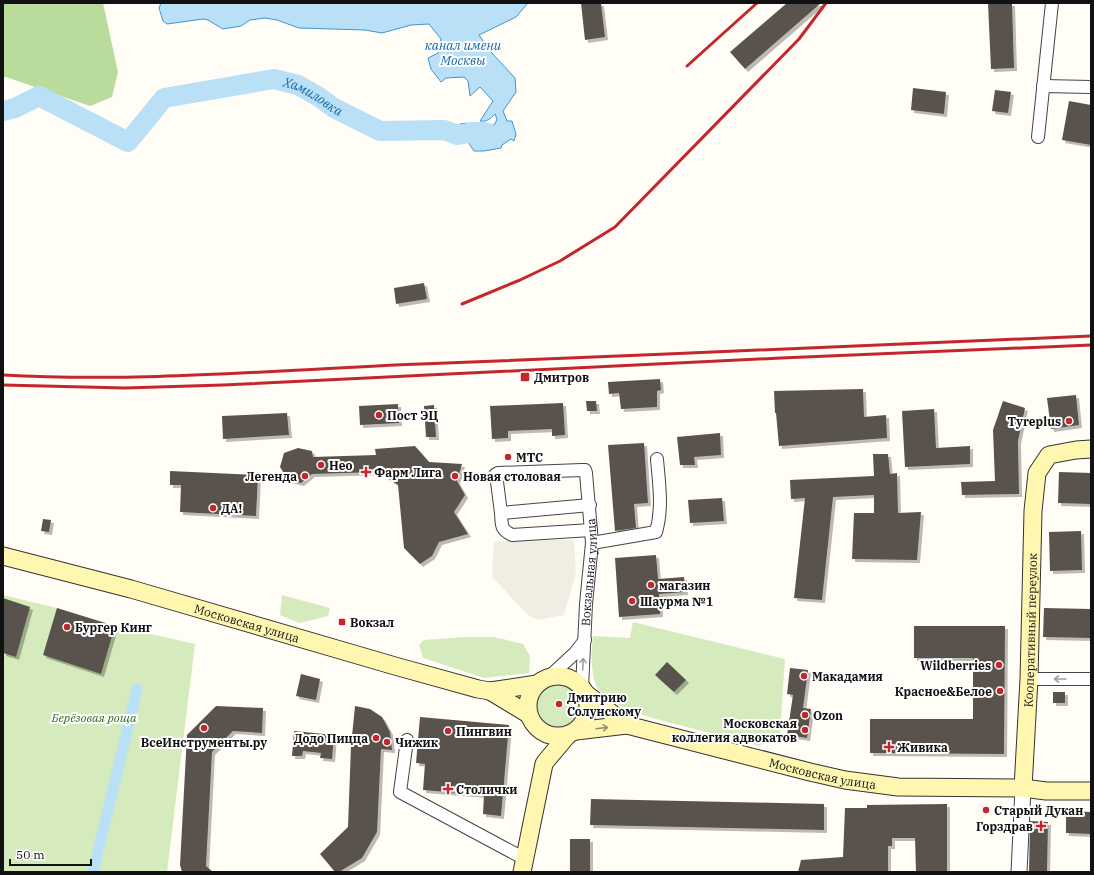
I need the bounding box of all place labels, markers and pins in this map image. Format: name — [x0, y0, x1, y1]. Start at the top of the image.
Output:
place label: Дмитров — [534, 370, 589, 385]
marker: Дмитров — [519, 371, 531, 383]
place label: Пост ЭЦ — [387, 408, 438, 423]
marker: Пост ЭЦ — [374, 410, 384, 420]
place label: Tyreplus — [1007, 414, 1061, 429]
marker: Tyreplus — [1064, 416, 1074, 426]
place label: МТС — [516, 450, 543, 465]
marker: МТС — [503, 452, 513, 462]
place label: Нео — [329, 458, 353, 473]
marker: Нео — [316, 460, 326, 470]
place label: Фарм Лига — [374, 465, 442, 480]
marker: Фарм Лига — [361, 467, 371, 477]
place label: Легенда — [245, 469, 297, 484]
place label: Новая столовая — [463, 469, 561, 484]
marker: Легенда — [300, 471, 310, 481]
marker: Новая столовая — [450, 471, 460, 481]
place label: ДА! — [221, 501, 242, 516]
marker: ДА! — [208, 503, 218, 513]
place label: магазин — [659, 578, 711, 593]
marker: магазин — [646, 580, 656, 590]
place label: Шаурма №1 — [640, 594, 713, 609]
marker: Шаурма №1 — [627, 596, 637, 606]
place label: Вокзал — [350, 615, 394, 630]
marker: Вокзал — [337, 617, 347, 627]
place label: Бургер Кинг — [75, 620, 152, 635]
marker: Бургер Кинг — [62, 622, 72, 632]
place label: Wildberries — [920, 658, 991, 673]
marker: Wildberries — [994, 660, 1004, 670]
place label: Макадамия — [812, 669, 883, 684]
marker: Макадамия — [799, 671, 809, 681]
place label: Красное&Белое — [895, 684, 992, 699]
marker: Красное&Белое — [995, 686, 1005, 696]
place label: Дмитрию Солунскому — [567, 690, 641, 719]
marker: Дмитрию Солунскому — [554, 699, 564, 709]
place label: Ozon — [813, 708, 843, 723]
marker: Ozon — [800, 710, 810, 720]
place label: Московская коллегия адвокатов — [672, 716, 797, 745]
marker: ВсеИнструменты.ру — [199, 723, 209, 733]
place label: Пингвин — [456, 724, 512, 739]
marker: Московская коллегия адвокатов — [800, 725, 810, 735]
marker: Пингвин — [443, 726, 453, 736]
place label: Додо Пицца — [294, 731, 368, 746]
marker: Додо Пицца — [371, 733, 381, 743]
place label: ВсеИнструменты.ру — [141, 735, 267, 750]
place label: Чижик — [395, 735, 439, 750]
marker: Чижик — [382, 737, 392, 747]
place label: Живика — [897, 740, 948, 755]
marker: Живика — [884, 742, 894, 752]
place label: Столички — [456, 782, 518, 797]
marker: Столички — [443, 784, 453, 794]
place label: Старый Дукан — [994, 803, 1083, 818]
marker: Старый Дукан — [981, 805, 991, 815]
place label: Горздрав — [976, 819, 1033, 834]
marker: Горздрав — [1036, 821, 1046, 831]

